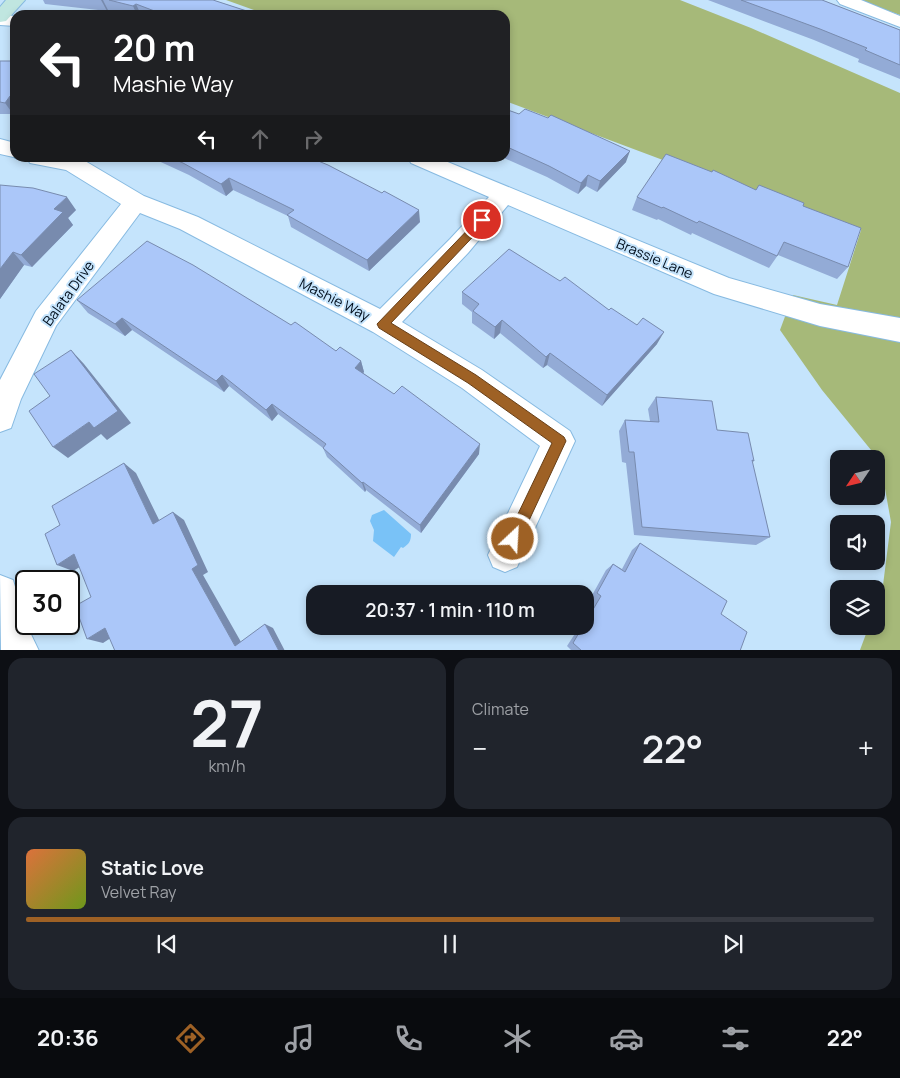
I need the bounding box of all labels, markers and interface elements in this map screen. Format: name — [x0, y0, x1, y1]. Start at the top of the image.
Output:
text: 20 m — [113, 24, 195, 72]
icon: left — [30, 30, 95, 95]
text: Mashie Way — [113, 69, 233, 99]
icon: left — [193, 125, 221, 153]
icon: ahead — [246, 125, 274, 153]
icon: right — [299, 125, 327, 153]
pin — [461, 199, 503, 241]
icon: arrive — [468, 206, 496, 234]
street label: Brassie Lane — [614, 233, 696, 283]
street label: Balata Drive — [38, 257, 98, 329]
street label: Mashie Way — [297, 273, 374, 325]
north arrow — [830, 450, 885, 505]
map controls — [830, 450, 885, 635]
position arrow — [486, 512, 538, 564]
button: sound — [830, 515, 885, 570]
speed limit sign: 30 — [15, 570, 80, 635]
button: layers — [830, 580, 885, 635]
text: 20:37 · 1 min · 110 m — [365, 597, 535, 623]
text: 27 — [190, 678, 264, 767]
text: Climate — [472, 698, 529, 720]
text: 22° — [642, 722, 703, 774]
text: − — [472, 729, 487, 767]
text: + — [858, 729, 874, 767]
text: km/h — [208, 755, 246, 777]
text: Static Love — [101, 855, 204, 881]
text: Velvet Ray — [101, 881, 177, 903]
icon: previous — [153, 930, 181, 958]
icon: pause — [436, 930, 464, 958]
icon: next — [719, 930, 747, 958]
icon: directions — [173, 1021, 208, 1056]
icon: music — [282, 1021, 317, 1056]
icon: phone — [391, 1021, 426, 1056]
icon: climate — [500, 1021, 535, 1056]
icon: car — [609, 1021, 644, 1056]
icon: filters — [718, 1021, 753, 1056]
text: 20:36 — [37, 1023, 99, 1053]
text: 22° — [827, 1023, 863, 1053]

